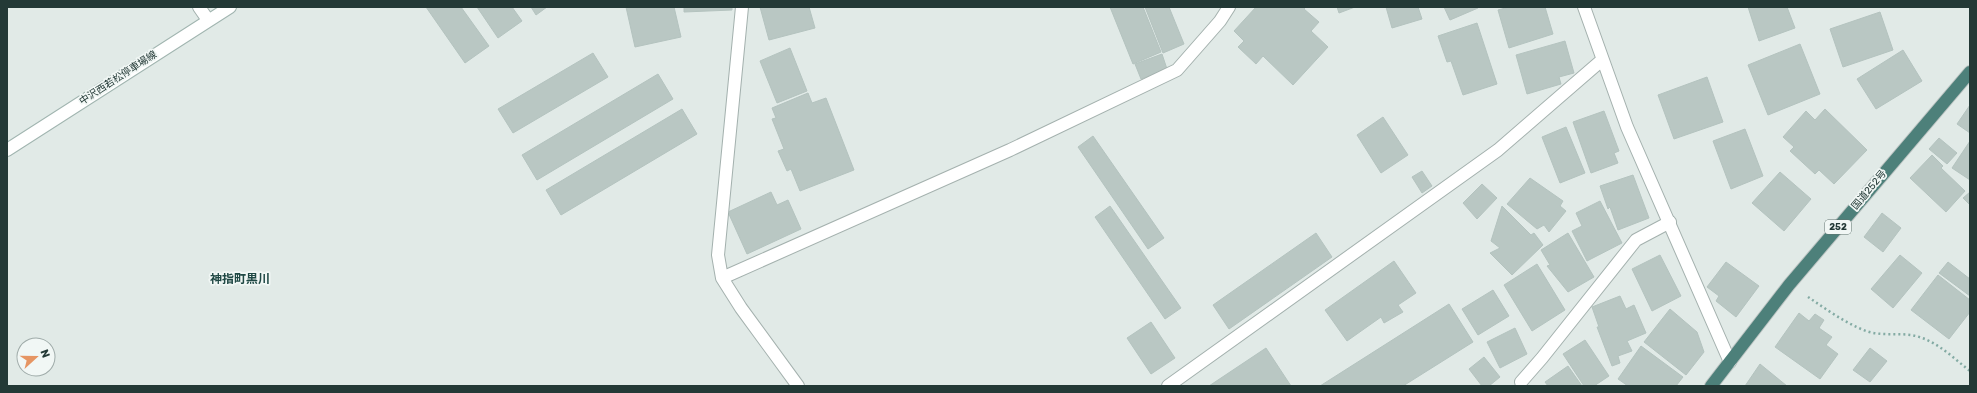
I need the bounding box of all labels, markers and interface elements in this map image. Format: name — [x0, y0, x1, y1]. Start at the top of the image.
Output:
street label: 中沢西若松停車場線 — [77, 48, 159, 108]
street label: 国道252号 — [1849, 168, 1889, 212]
road number: 252 — [1825, 220, 1851, 234]
district label: 神指町黒川 — [210, 272, 270, 286]
north arrow — [16, 337, 56, 377]
text: N — [37, 348, 52, 360]

